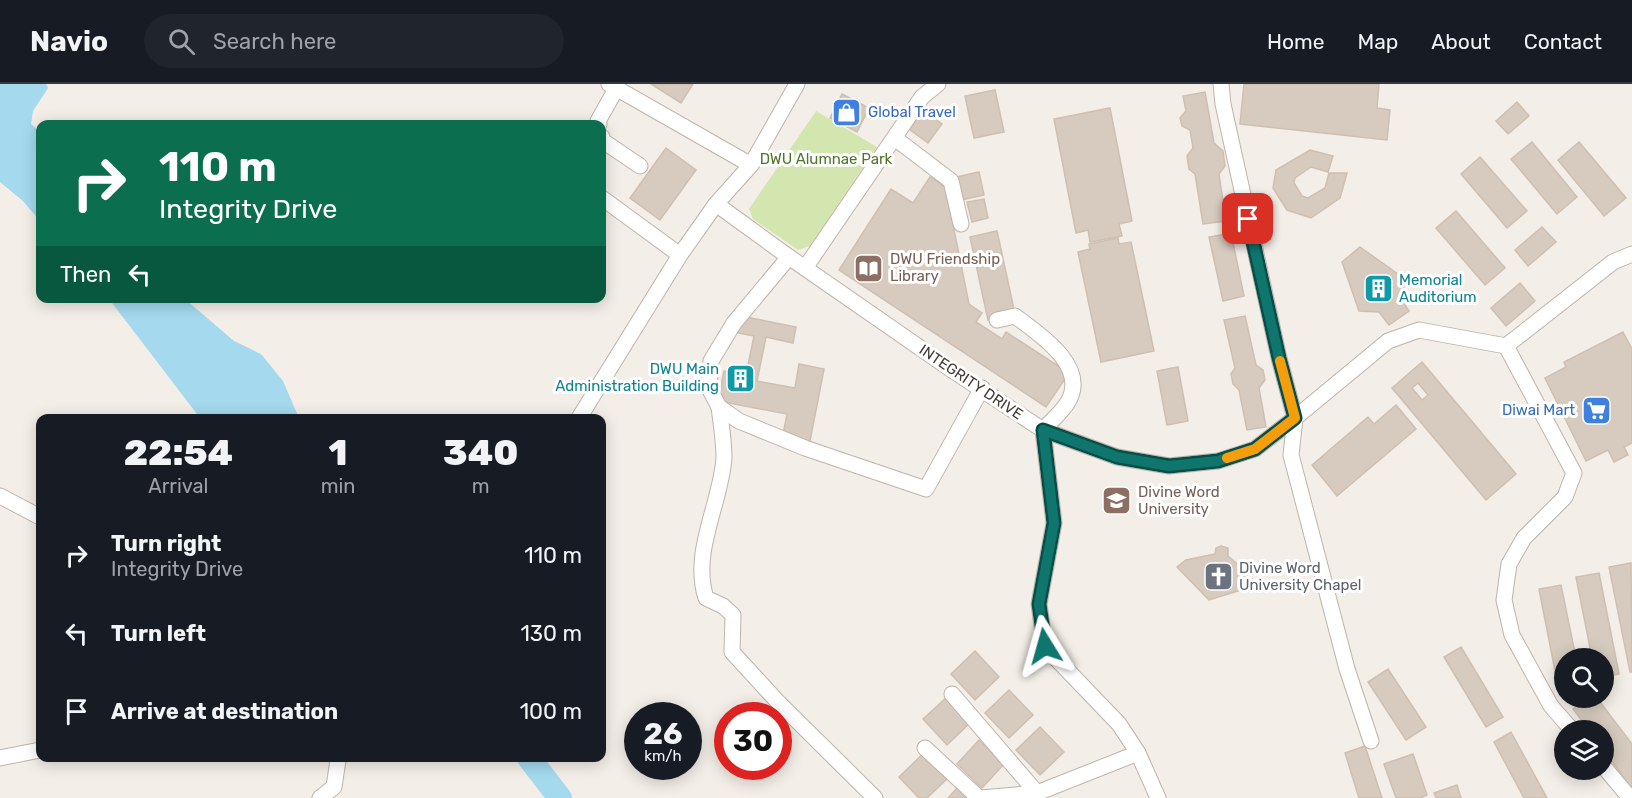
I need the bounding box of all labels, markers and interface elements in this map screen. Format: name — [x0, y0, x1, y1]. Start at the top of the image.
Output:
search box — [144, 14, 564, 68]
text: Navio — [30, 25, 108, 58]
icon: search — [165, 25, 198, 58]
text: Search here — [213, 28, 336, 55]
text: Home — [1267, 29, 1324, 54]
text: Map — [1357, 29, 1398, 54]
text: About — [1431, 29, 1491, 54]
text: Contact — [1524, 29, 1602, 54]
shop icon: Global Travel — [831, 96, 863, 128]
place label: Global Travel — [868, 103, 956, 121]
text: 110 m — [159, 142, 277, 192]
icon: right — [60, 144, 138, 222]
park label: DWU Alumnae Park — [760, 150, 893, 168]
text: Integrity Drive — [159, 193, 337, 225]
pin — [1222, 193, 1273, 244]
icon: arrive — [1231, 202, 1264, 235]
place label: DWU Friendship Library — [890, 250, 1000, 285]
library icon: DWU Friendship Library — [853, 252, 885, 284]
icon: left — [123, 258, 156, 291]
text: Then — [60, 261, 111, 288]
place label: Memorial Auditorium — [1399, 271, 1477, 306]
building icon: Memorial Auditorium — [1362, 273, 1394, 305]
street label: INTEGRITY DRIVE — [916, 341, 1026, 423]
place label: DWU Main Administration Building — [555, 360, 719, 395]
building icon: DWU Main Administration Building — [724, 362, 756, 394]
supermarket icon: Diwai Mart — [1580, 394, 1612, 426]
place label: Diwai Mart — [1502, 401, 1575, 419]
text: 22:54 — [124, 431, 233, 474]
text: 1 — [329, 431, 348, 474]
text: 340 — [443, 431, 518, 474]
text: Arrival — [148, 474, 208, 498]
text: min — [321, 474, 355, 498]
text: m — [472, 474, 490, 498]
place label: Divine Word University — [1138, 483, 1220, 518]
school or university icon: Divine Word University — [1101, 485, 1133, 517]
text: Turn right — [111, 530, 221, 557]
icon: right — [60, 539, 93, 572]
text: 110 m — [524, 542, 582, 569]
text: Integrity Drive — [111, 557, 243, 581]
place label: Divine Word University Chapel — [1239, 559, 1361, 594]
church icon: Divine Word University Chapel — [1202, 561, 1234, 593]
position arrow — [1013, 614, 1077, 678]
icon: left — [60, 617, 93, 650]
text: Turn left — [111, 620, 206, 647]
text: 130 m — [520, 620, 582, 647]
map controls — [1554, 648, 1614, 780]
button: search — [1554, 648, 1614, 708]
icon: arrive — [60, 695, 93, 728]
text: Arrive at destination — [111, 698, 338, 725]
text: 100 m — [520, 698, 582, 725]
speed limit sign: 30 — [714, 702, 792, 780]
text: 26 — [643, 716, 683, 752]
button: layers — [1554, 720, 1614, 780]
text: km/h — [644, 747, 682, 765]

